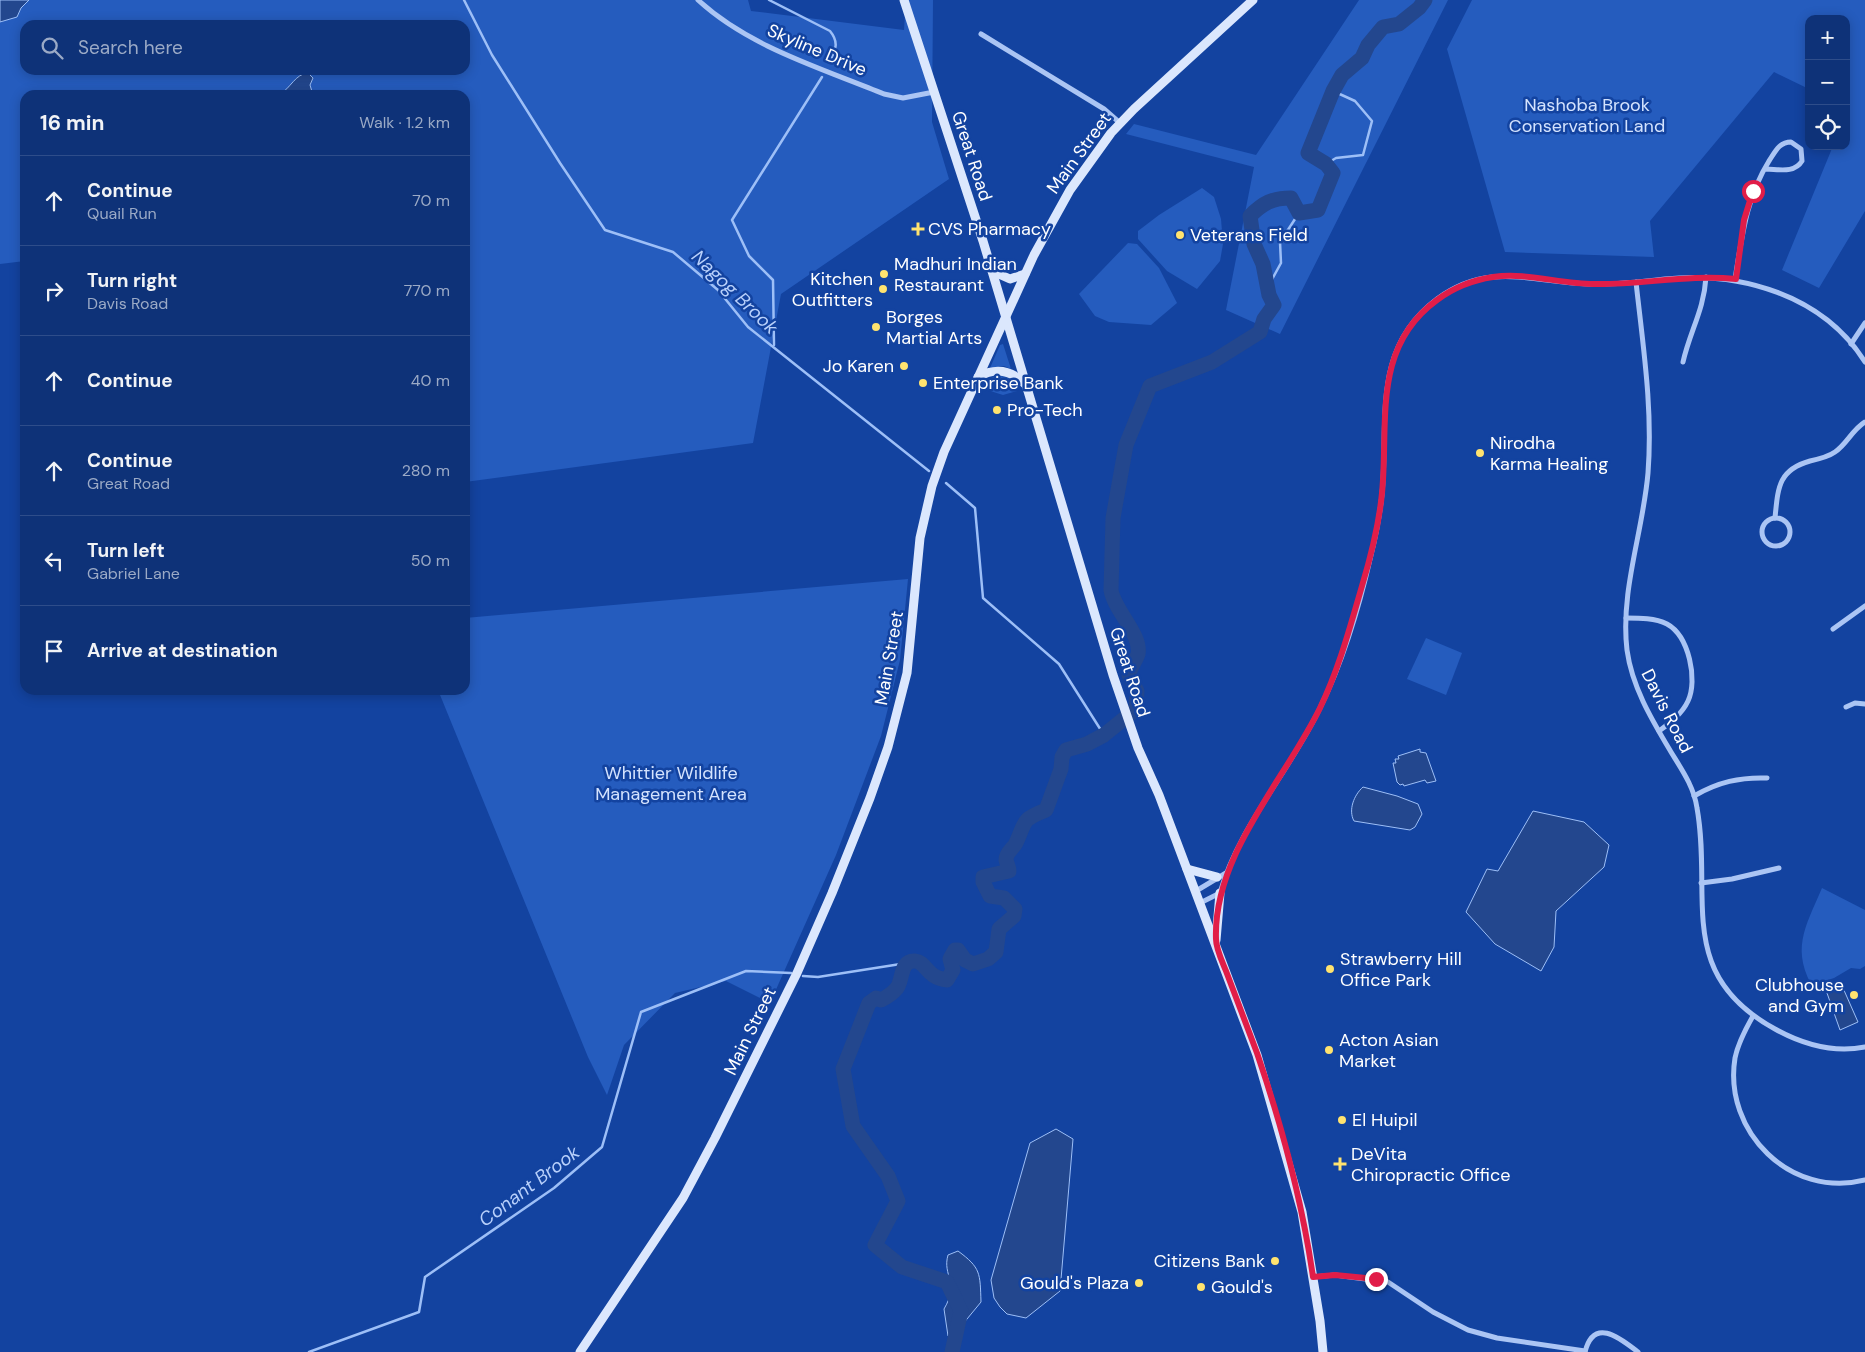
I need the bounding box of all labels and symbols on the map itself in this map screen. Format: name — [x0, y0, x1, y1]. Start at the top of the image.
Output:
street label: Skyline Drive — [764, 18, 870, 82]
park label: Nashoba Brook Conservation Land — [1509, 93, 1665, 138]
street label: Main Street — [1041, 107, 1117, 199]
street label: Great Road — [946, 108, 998, 204]
route start — [1742, 180, 1765, 203]
place label: CVS Pharmacy — [928, 217, 1051, 241]
marker: CVS Pharmacy — [912, 223, 924, 235]
place label: Veterans Field — [1190, 223, 1308, 247]
marker: Veterans Field — [1174, 229, 1186, 241]
water label: Nagog Brook — [686, 244, 784, 340]
place label: Madhuri Indian Restaurant — [894, 252, 1017, 297]
place label: Kitchen Outfitters — [792, 267, 873, 312]
marker: Madhuri Indian Restaurant — [878, 268, 890, 280]
marker: Kitchen Outfitters — [877, 283, 889, 295]
place label: Borges Martial Arts — [886, 305, 982, 350]
marker: Borges Martial Arts — [870, 321, 882, 333]
place label: Jo Karen — [823, 354, 894, 378]
marker: Jo Karen — [898, 360, 910, 372]
place label: Enterprise Bank — [933, 371, 1064, 395]
marker: Enterprise Bank — [917, 377, 929, 389]
place label: Pro-Tech — [1007, 398, 1083, 422]
marker: Pro-Tech — [991, 404, 1003, 416]
place label: Nirodha Karma Healing — [1490, 431, 1608, 476]
marker: Nirodha Karma Healing — [1474, 447, 1486, 459]
street label: Main Street — [869, 609, 909, 707]
street label: Great Road — [1104, 624, 1156, 720]
street label: Davis Road — [1636, 665, 1698, 757]
park label: Whittier Wildlife Management Area — [595, 761, 747, 806]
place label: Strawberry Hill Office Park — [1340, 947, 1462, 992]
marker: Strawberry Hill Office Park — [1324, 963, 1336, 975]
place label: Clubhouse and Gym — [1755, 973, 1844, 1018]
street label: Main Street — [718, 983, 782, 1079]
marker: Clubhouse and Gym — [1848, 989, 1860, 1001]
place label: Acton Asian Market — [1339, 1028, 1439, 1073]
marker: Acton Asian Market — [1323, 1044, 1335, 1056]
place label: El Huipil — [1352, 1108, 1417, 1132]
marker: El Huipil — [1336, 1114, 1348, 1126]
water label: Conant Brook — [473, 1140, 585, 1232]
place label: DeVita Chiropractic Office — [1351, 1142, 1511, 1187]
marker: DeVita Chiropractic Office — [1333, 1157, 1347, 1171]
place label: Citizens Bank — [1154, 1249, 1265, 1273]
marker: Citizens Bank — [1269, 1255, 1281, 1267]
route end — [1365, 1268, 1388, 1291]
place label: Gould's Plaza — [1020, 1271, 1129, 1295]
place label: Gould's — [1211, 1275, 1273, 1299]
marker: Gould's Plaza — [1133, 1277, 1145, 1289]
marker: Gould's — [1195, 1281, 1207, 1293]

